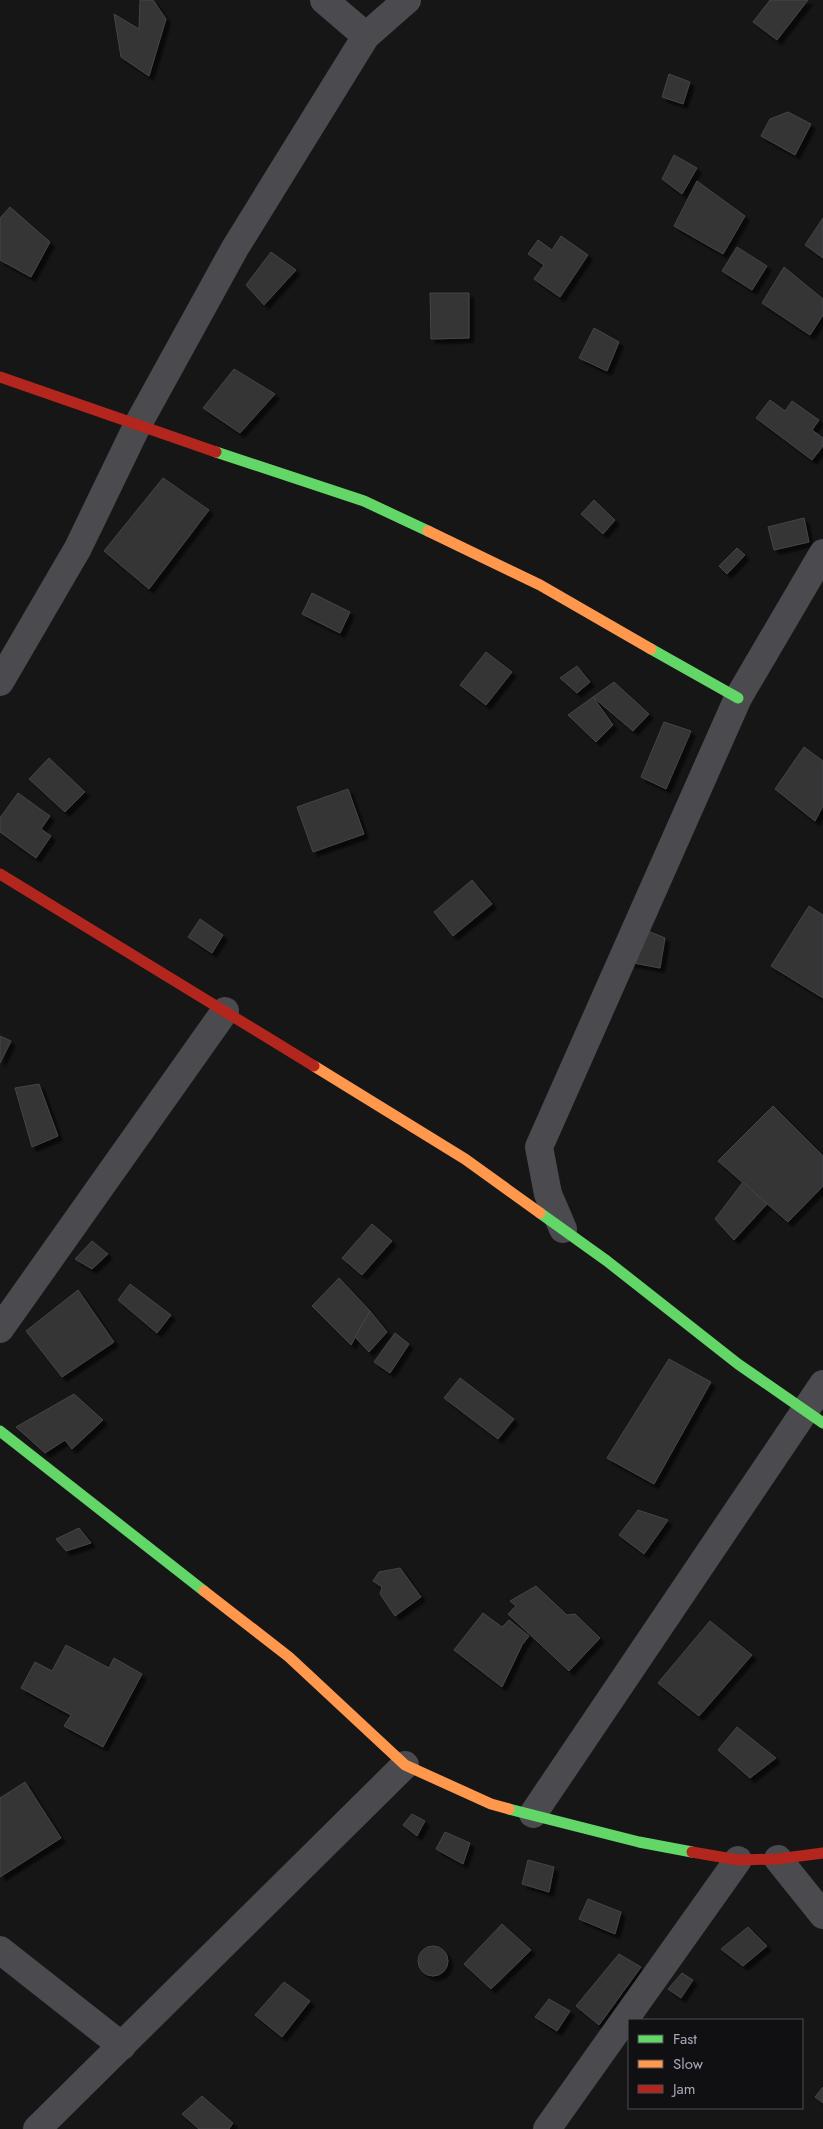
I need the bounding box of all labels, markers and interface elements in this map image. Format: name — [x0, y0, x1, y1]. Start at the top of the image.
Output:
legend — [628, 2019, 803, 2109]
text: Fast — [673, 2028, 697, 2050]
text: Slow — [673, 2053, 704, 2075]
text: Jam — [671, 2078, 696, 2100]

